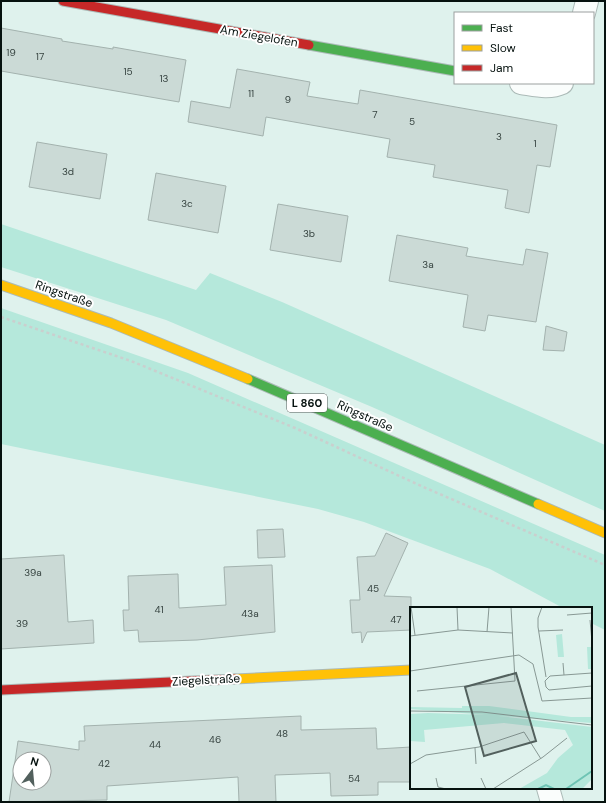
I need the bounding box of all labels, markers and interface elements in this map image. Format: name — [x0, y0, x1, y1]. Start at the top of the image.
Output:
legend — [454, 12, 594, 84]
text: Fast — [490, 20, 513, 36]
street label: Am Ziegelofen — [219, 21, 299, 51]
text: Slow — [490, 40, 516, 56]
house number: 19 — [6, 46, 16, 59]
house number: 17 — [36, 50, 44, 63]
text: Jam — [490, 60, 513, 76]
house number: 15 — [123, 65, 133, 78]
house number: 13 — [159, 72, 169, 85]
house number: 11 — [248, 87, 254, 100]
house number: 9 — [285, 93, 291, 106]
house number: 7 — [372, 108, 378, 121]
house number: 5 — [409, 115, 415, 128]
house number: 3 — [496, 130, 502, 143]
house number: 1 — [533, 137, 537, 150]
house number: 3d — [62, 165, 74, 178]
house number: 3c — [181, 197, 193, 210]
house number: 3b — [303, 227, 315, 240]
house number: 3a — [422, 258, 434, 271]
street label: Ringstraße — [33, 277, 95, 311]
road number: L 860 — [287, 394, 327, 412]
street label: Ringstraße — [335, 397, 396, 436]
house number: 39a — [24, 566, 42, 579]
house number: 45 — [367, 582, 379, 595]
house number: 41 — [154, 603, 164, 616]
house number: 43a — [241, 607, 259, 620]
inset map — [410, 607, 592, 789]
house number: 47 — [390, 613, 402, 626]
house number: 39 — [16, 617, 28, 630]
street label: Ziegelstraße — [172, 670, 241, 690]
house number: 48 — [276, 727, 288, 740]
house number: 46 — [209, 733, 221, 746]
house number: 44 — [149, 738, 161, 751]
north arrow — [12, 751, 52, 791]
text: N — [29, 754, 41, 769]
house number: 42 — [98, 757, 110, 770]
house number: 54 — [348, 772, 360, 785]

